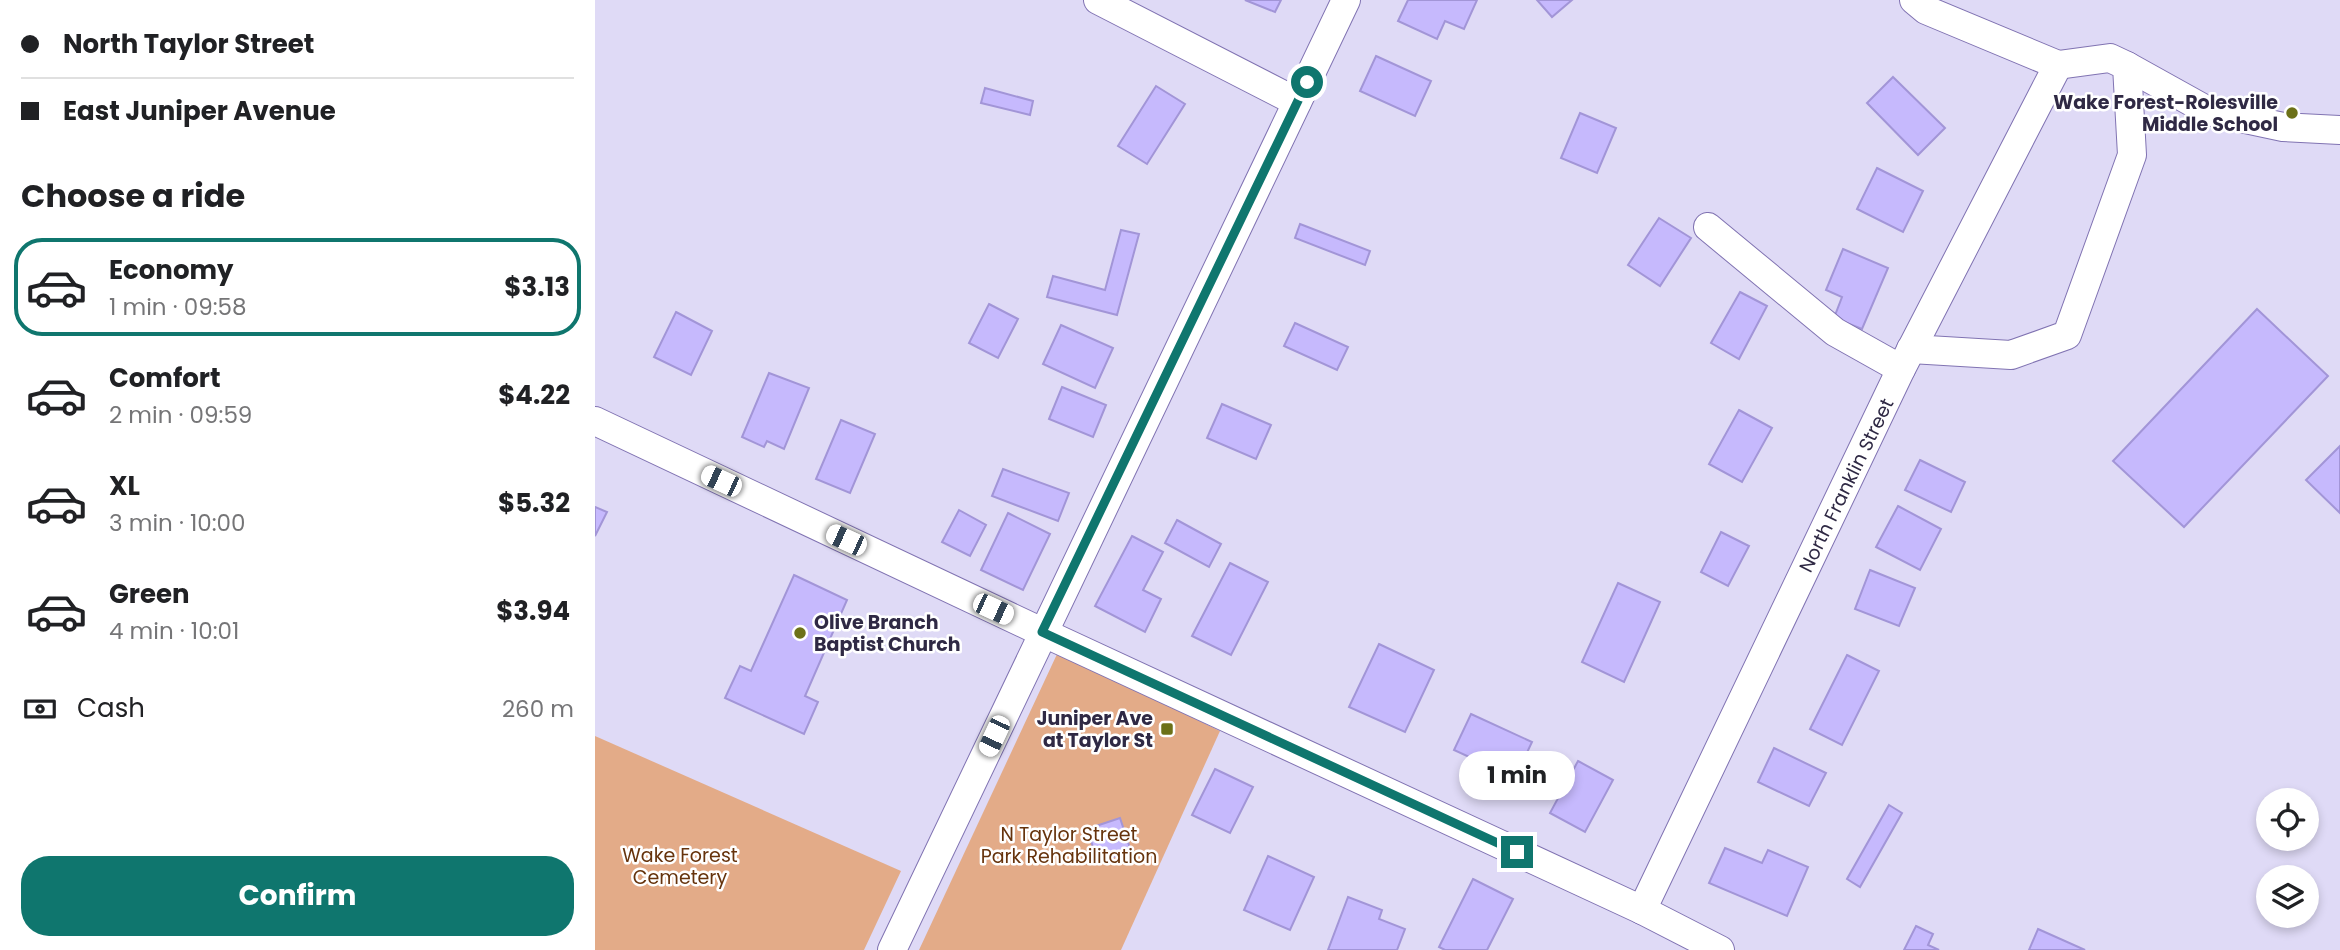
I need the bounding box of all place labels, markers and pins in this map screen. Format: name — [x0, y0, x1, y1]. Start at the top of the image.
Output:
place label: Wake Forest-Rolesville Middle School — [2053, 89, 2278, 138]
marker: Wake Forest-Rolesville Middle School — [2284, 105, 2300, 121]
place label: Olive Branch Baptist Church — [814, 609, 961, 658]
marker: Olive Branch Baptist Church — [792, 625, 808, 641]
place label: Juniper Ave at Taylor St — [1036, 705, 1153, 754]
marker: Juniper Ave at Taylor St — [1159, 721, 1175, 737]

